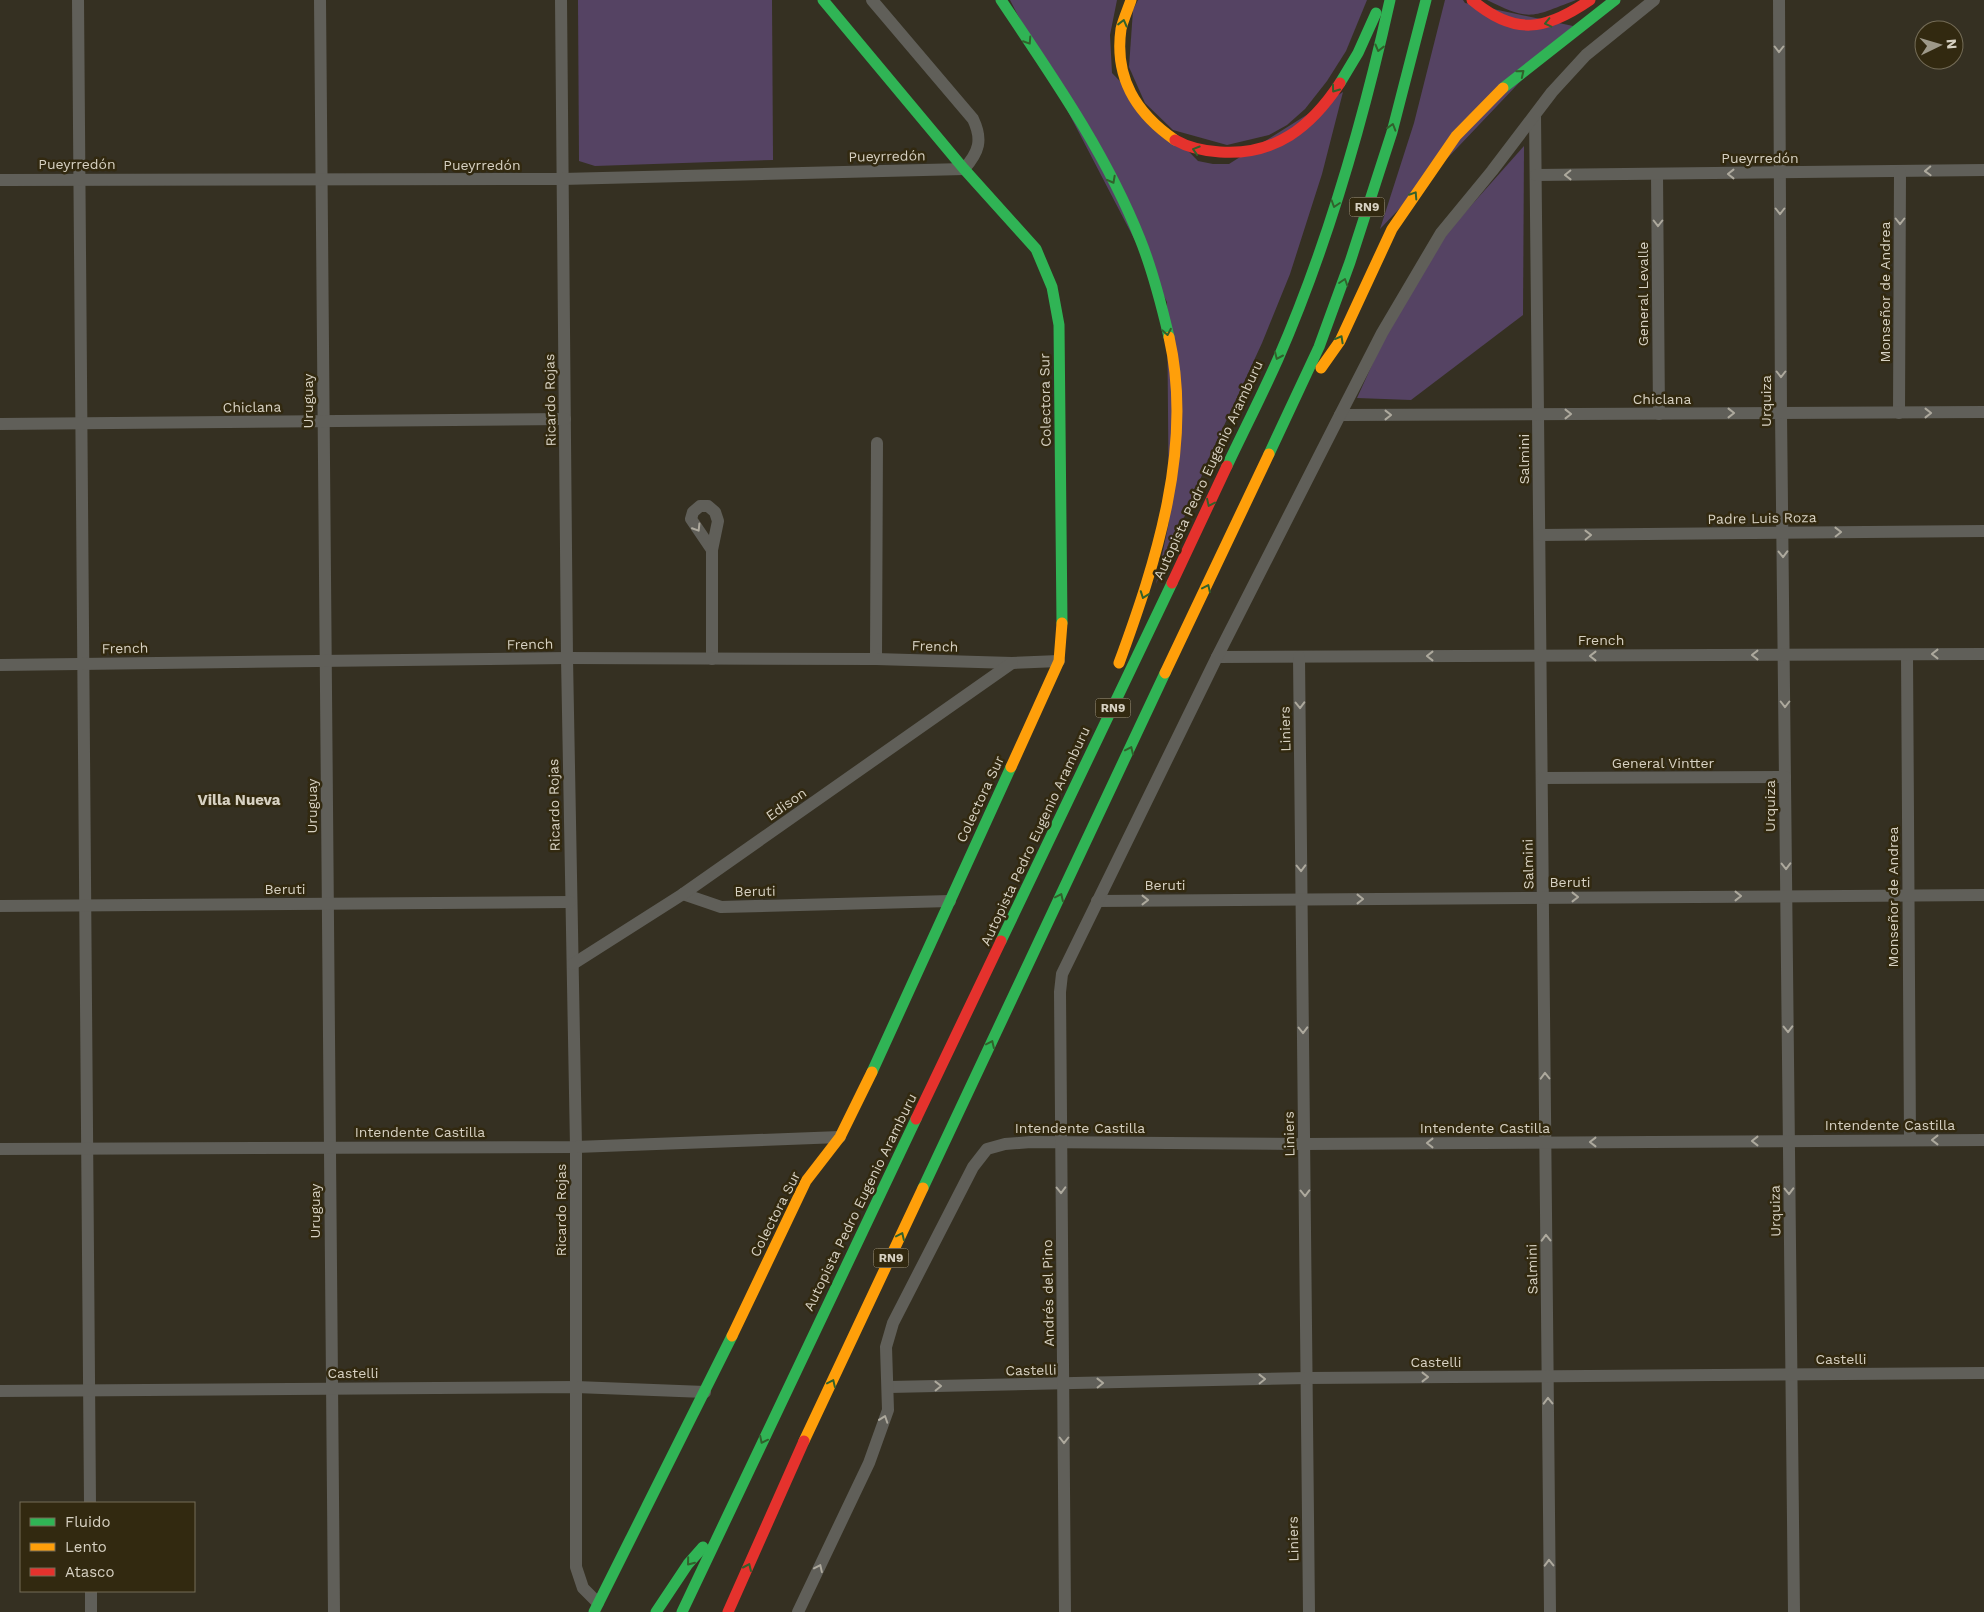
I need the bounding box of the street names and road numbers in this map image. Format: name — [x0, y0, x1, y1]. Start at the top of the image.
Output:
street label: Pueyrredón — [848, 147, 926, 165]
street label: Pueyrredón — [1721, 150, 1799, 166]
street label: Pueyrredón — [38, 156, 116, 172]
street label: Pueyrredón — [443, 157, 521, 173]
road number: RN9 — [1350, 198, 1384, 216]
street label: Monseñor de Andrea — [1877, 222, 1893, 362]
street label: General Levalle — [1635, 242, 1651, 346]
street label: Colectora Sur — [1036, 353, 1054, 447]
street label: Ricardo Rojas — [541, 354, 559, 446]
street label: Autopista Pedro Eugenio Aramburu — [1150, 358, 1266, 582]
street label: Uruguay — [300, 373, 316, 429]
street label: Urquiza — [1758, 375, 1774, 427]
street label: Chiclana — [1633, 391, 1691, 407]
street label: Chiclana — [223, 398, 282, 416]
street label: Salmini — [1516, 434, 1532, 484]
street label: Padre Luis Roza — [1707, 509, 1817, 527]
street label: French — [1578, 632, 1624, 648]
street label: French — [507, 636, 553, 652]
street label: French — [911, 637, 959, 655]
street label: French — [102, 640, 148, 656]
road number: RN9 — [1096, 698, 1130, 718]
street label: Liniers — [1277, 706, 1293, 752]
street label: Autopista Pedro Eugenio Aramburu — [977, 724, 1093, 948]
street label: Colectora Sur — [953, 753, 1007, 845]
street label: General Vintter — [1612, 755, 1715, 771]
street label: Ricardo Rojas — [545, 759, 563, 851]
street label: Uruguay — [304, 778, 320, 834]
street label: Urquiza — [1762, 780, 1778, 832]
street label: Edison — [763, 784, 809, 824]
street label: Monseñor de Andrea — [1885, 827, 1901, 967]
street label: Salmini — [1520, 839, 1536, 889]
street label: Beruti — [1549, 874, 1591, 890]
street label: Beruti — [1144, 877, 1186, 893]
street label: Beruti — [264, 881, 306, 897]
street label: Beruti — [734, 883, 776, 899]
street label: Autopista Pedro Eugenio Aramburu — [800, 1091, 920, 1313]
street label: Liniers — [1281, 1111, 1297, 1157]
street label: Intendente Castilla — [1825, 1117, 1955, 1133]
street label: Intendente Castilla — [1015, 1120, 1145, 1136]
street label: Intendente Castilla — [1420, 1120, 1550, 1136]
street label: Intendente Castilla — [355, 1124, 485, 1140]
street label: Ricardo Rojas — [553, 1164, 569, 1256]
street label: Colectora Sur — [747, 1168, 804, 1259]
street label: Uruguay — [307, 1183, 323, 1239]
street label: Urquiza — [1767, 1185, 1783, 1237]
street label: Andrés del Pino — [1039, 1239, 1057, 1347]
street label: Salmini — [1524, 1244, 1540, 1294]
road number: RN9 — [874, 1248, 908, 1268]
street label: Castelli — [1815, 1351, 1867, 1367]
street label: Castelli — [1410, 1354, 1462, 1370]
street label: Castelli — [1005, 1362, 1057, 1378]
street label: Castelli — [327, 1365, 379, 1381]
street label: Liniers — [1285, 1516, 1301, 1562]

